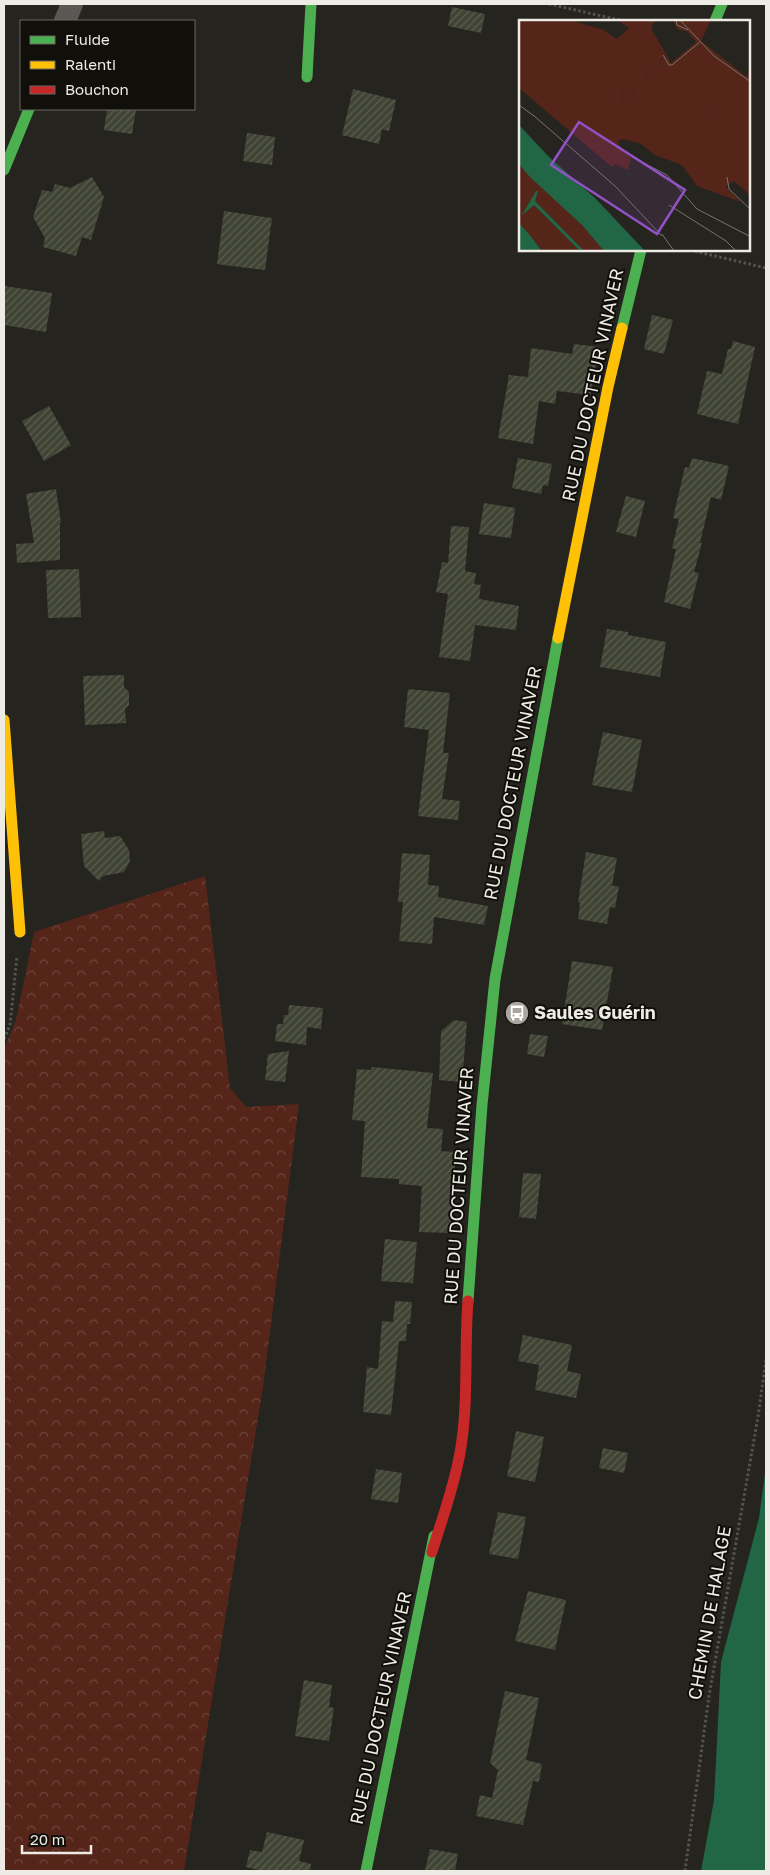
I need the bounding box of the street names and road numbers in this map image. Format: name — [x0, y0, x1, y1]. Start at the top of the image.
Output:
street label: RUE DU DOCTEUR VINAVER — [557, 266, 628, 503]
street label: RUE DU DOCTEUR VINAVER — [479, 664, 546, 902]
street label: RUE DU DOCTEUR VINAVER — [439, 1067, 477, 1305]
street label: CHEMIN DE HALAGE — [683, 1524, 735, 1701]
street label: RUE DU DOCTEUR VINAVER — [345, 1589, 416, 1826]

